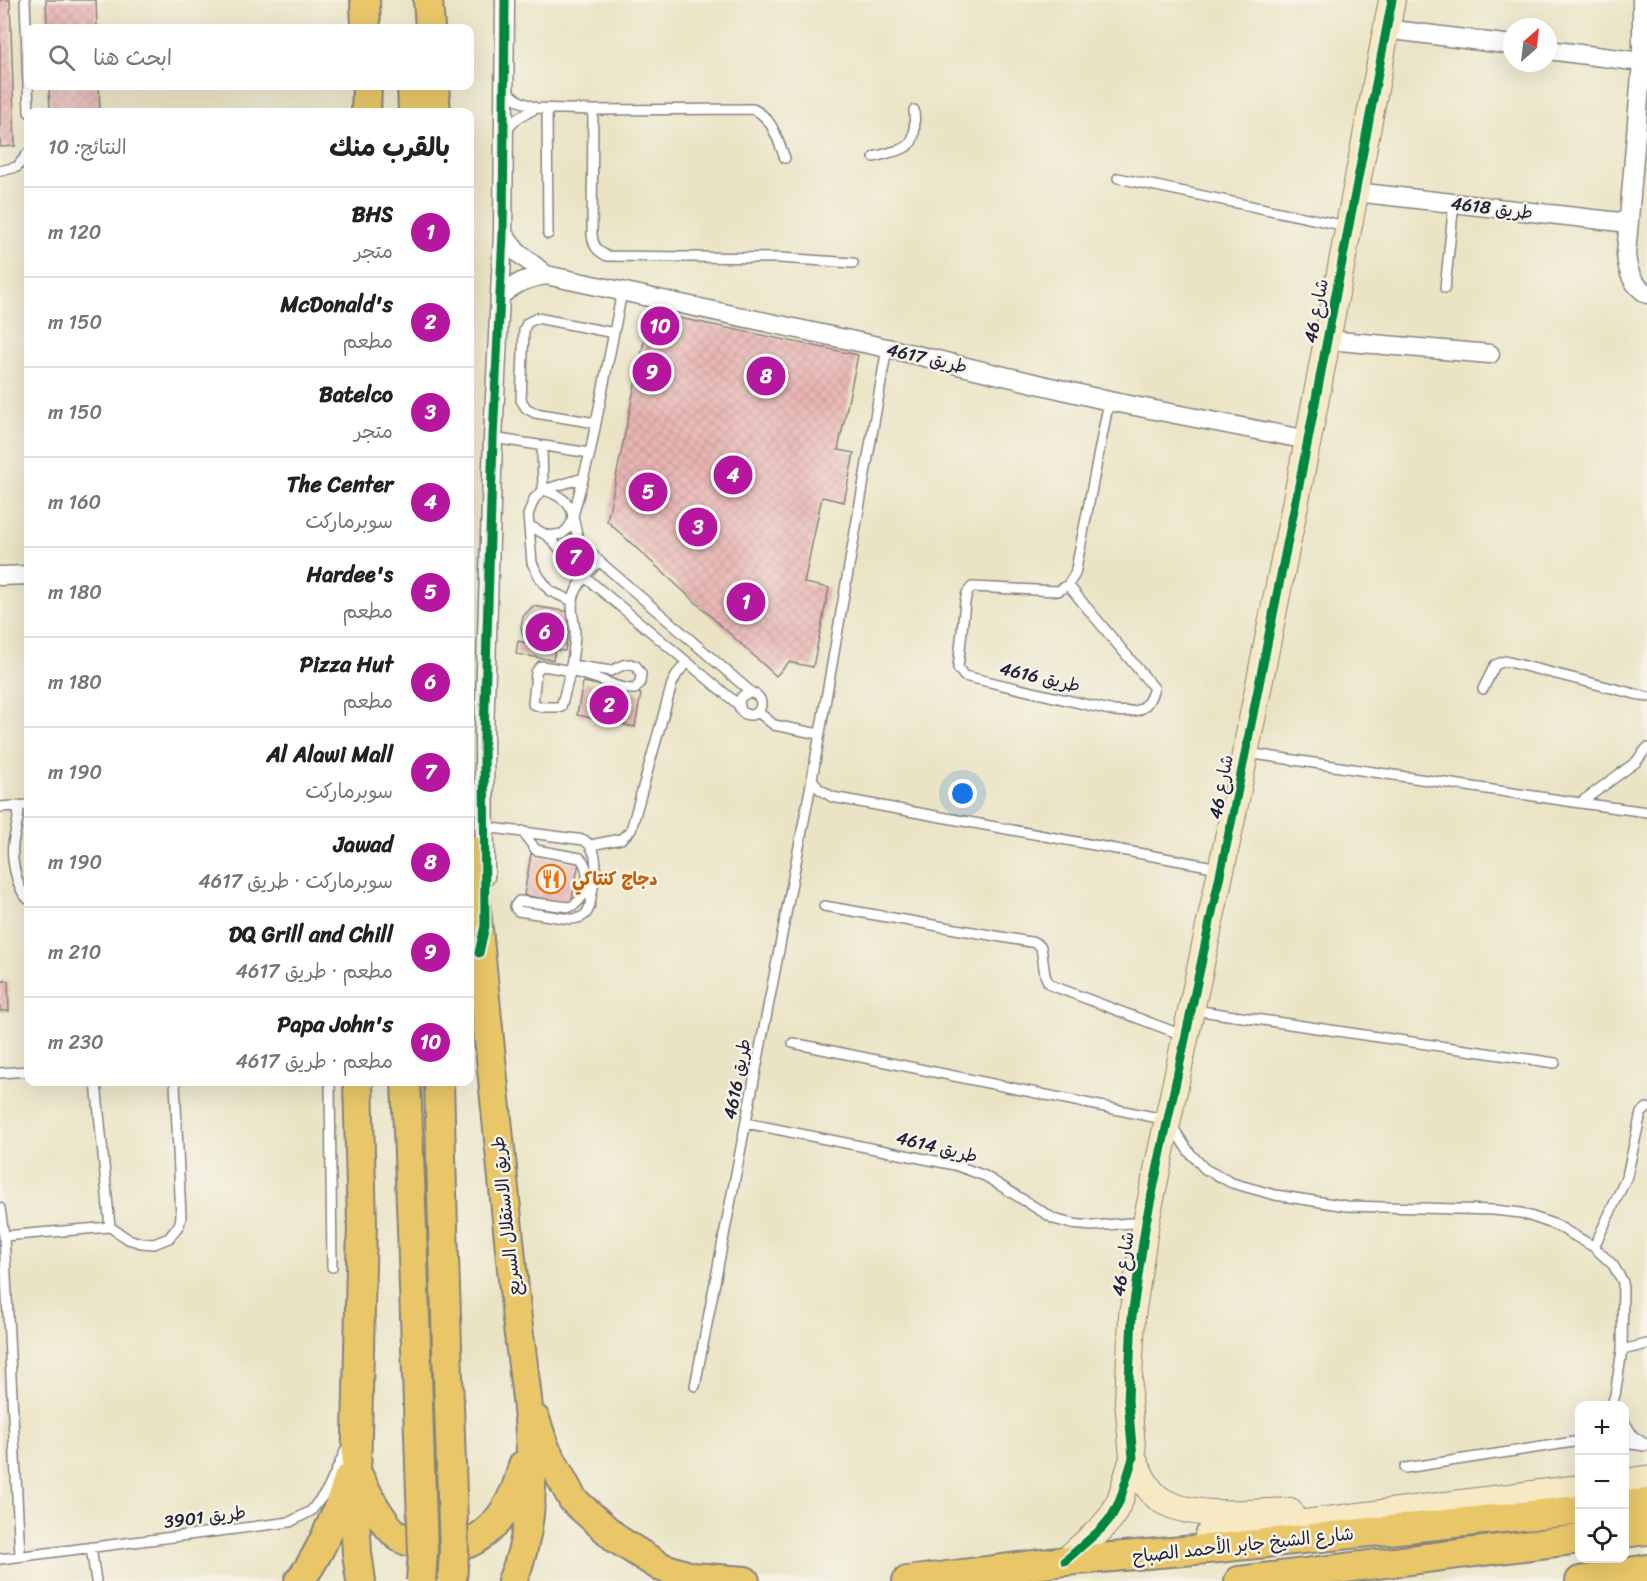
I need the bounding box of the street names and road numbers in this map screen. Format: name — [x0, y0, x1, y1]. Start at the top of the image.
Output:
street label: طريق 4618 — [1449, 187, 1535, 229]
street label: شارع 46 — [1294, 276, 1338, 346]
street label: طريق 4617 — [883, 333, 971, 383]
street label: طريق 4616 — [996, 652, 1084, 702]
street label: شارع 46 — [1199, 752, 1243, 822]
street label: طريق 4616 — [713, 1036, 761, 1122]
street label: طريق 4614 — [893, 1121, 981, 1173]
street label: طريق الاستقلال السريع — [482, 1134, 530, 1298]
street label: شارع 46 — [1102, 1229, 1144, 1299]
street label: طريق 3901 — [162, 1496, 248, 1538]
street label: شارع الشيخ جابر الأحمد الصباح — [1131, 1517, 1355, 1573]

